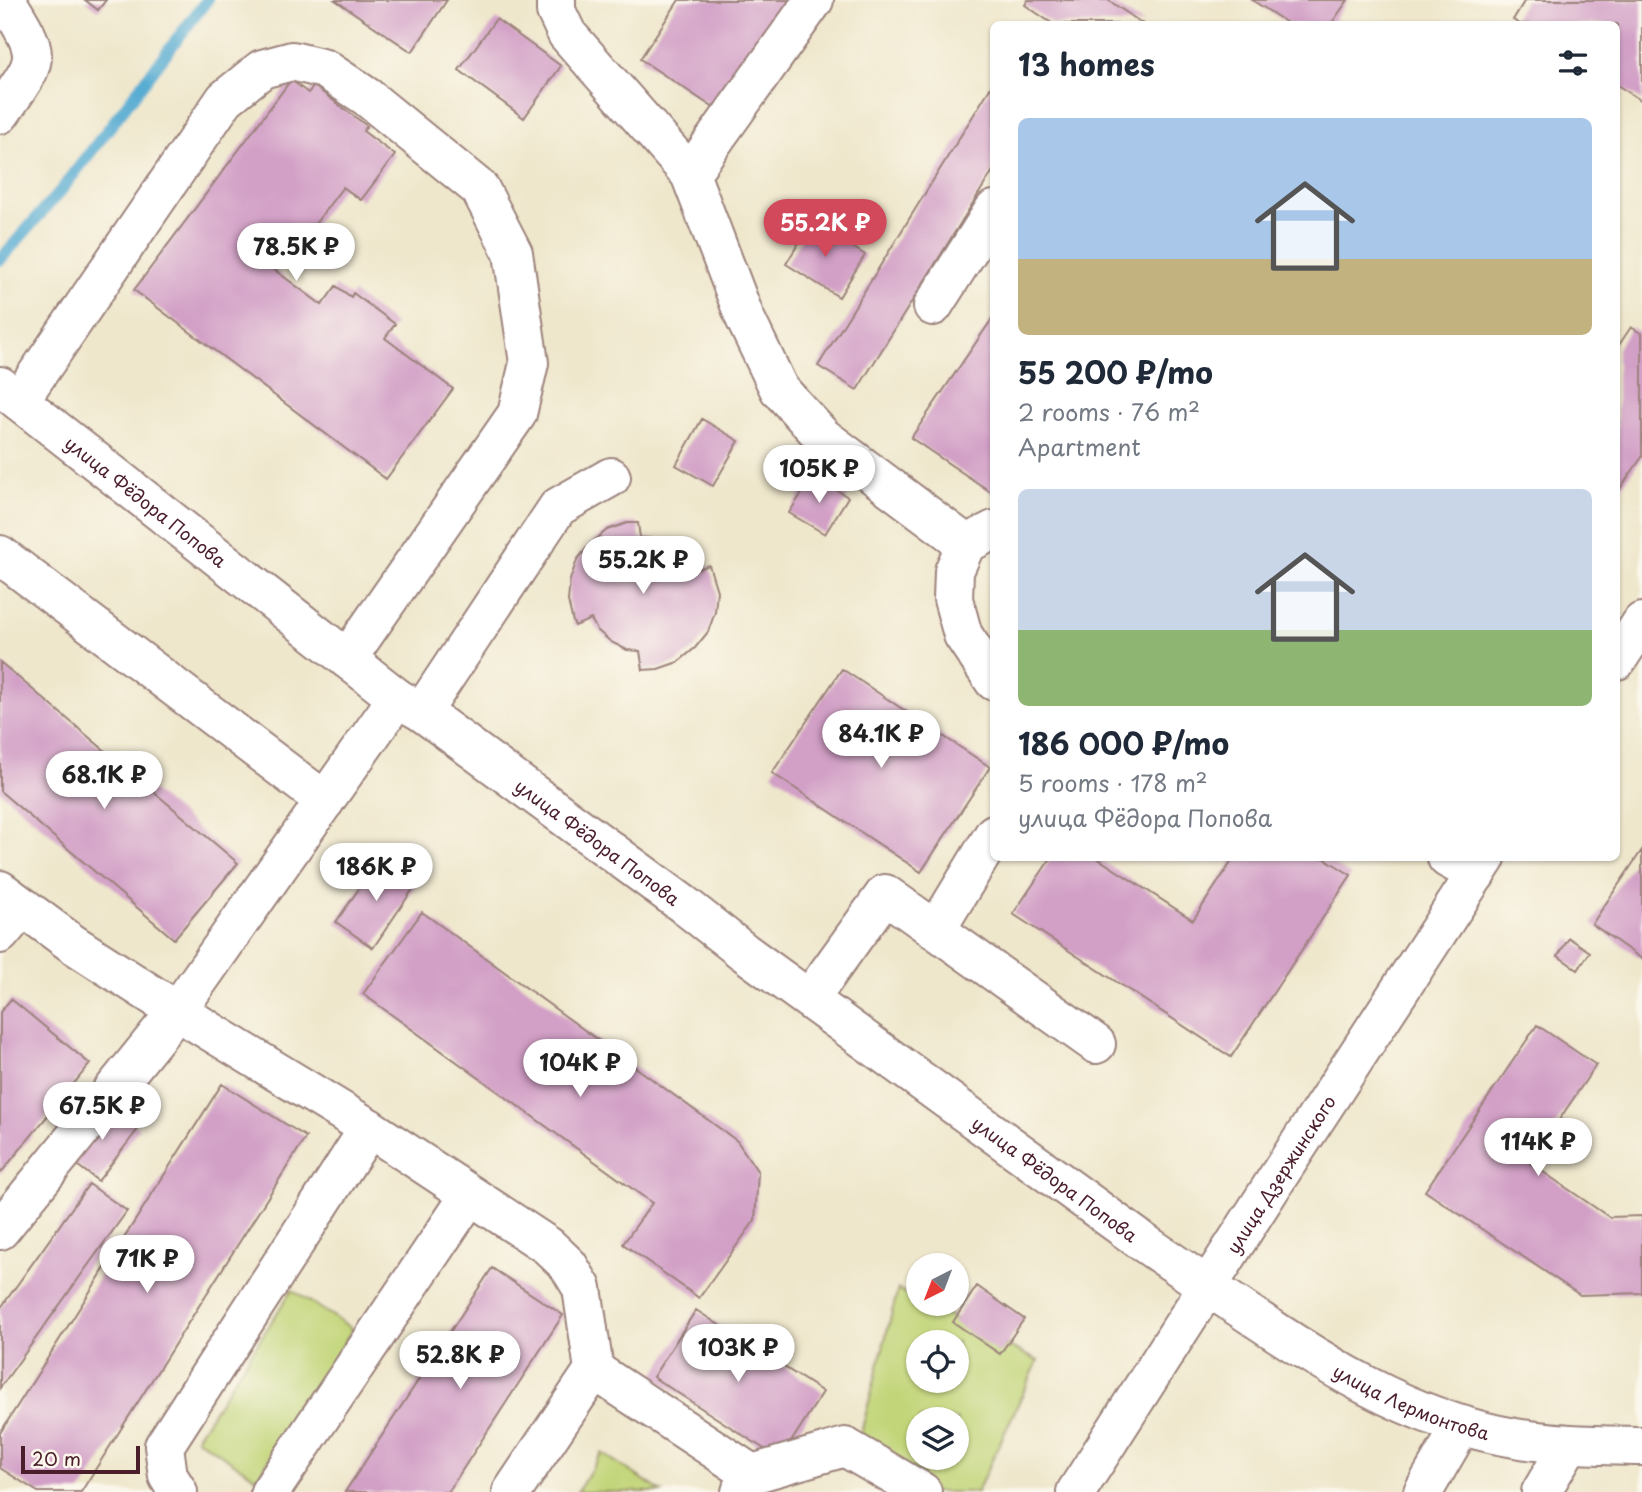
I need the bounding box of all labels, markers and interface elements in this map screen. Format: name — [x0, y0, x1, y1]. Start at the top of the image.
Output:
text: 13 homes — [1018, 41, 1155, 86]
icon: filters — [1554, 44, 1592, 82]
icon: home — [1242, 163, 1368, 289]
pin: 55.2K ₽ — [760, 200, 890, 259]
text: 55.2K ₽ — [780, 204, 870, 239]
pin: 78.5K ₽ — [231, 224, 361, 283]
text: 78.5K ₽ — [253, 228, 339, 263]
text: 55 200 ₽/mo — [1018, 349, 1213, 394]
text: 2 rooms · 76 m² — [1018, 394, 1200, 429]
street label: улица Фёдора Попова — [60, 429, 233, 574]
text: Apartment — [1018, 429, 1141, 464]
pin: 105K ₽ — [762, 446, 876, 505]
text: 105K ₽ — [779, 450, 859, 485]
icon: home — [1242, 534, 1368, 660]
pin: 55.2K ₽ — [578, 536, 708, 596]
text: 55.2K ₽ — [598, 541, 688, 576]
pin: 84.1K ₽ — [816, 710, 946, 770]
text: 84.1K ₽ — [838, 715, 924, 750]
text: 186 000 ₽/mo — [1018, 720, 1229, 765]
pin: 68.1K ₽ — [39, 752, 169, 811]
text: 68.1K ₽ — [62, 756, 146, 791]
text: 5 rooms · 178 m² — [1018, 765, 1208, 800]
street label: улица Фёдора Попова — [510, 772, 687, 912]
text: улица Фёдора Попова — [1018, 800, 1272, 835]
pin: 186K ₽ — [319, 844, 433, 903]
text: 186K ₽ — [336, 848, 416, 883]
pin: 104K ₽ — [523, 1040, 637, 1099]
text: 104K ₽ — [539, 1044, 621, 1079]
pin: 67.5K ₽ — [37, 1082, 167, 1142]
text: 67.5K ₽ — [59, 1087, 145, 1122]
street label: улица Дзержинского — [1219, 1089, 1342, 1259]
street label: улица Фёдора Попова — [967, 1109, 1144, 1248]
pin: 114K ₽ — [1481, 1118, 1595, 1178]
text: 114K ₽ — [1500, 1123, 1576, 1158]
pin: 71K ₽ — [98, 1236, 196, 1295]
text: 71K ₽ — [115, 1240, 179, 1275]
north arrow — [906, 1253, 970, 1316]
map controls — [906, 1253, 969, 1470]
pin: 103K ₽ — [681, 1324, 795, 1384]
text: 103K ₽ — [698, 1329, 778, 1364]
button: locate — [906, 1330, 969, 1393]
pin: 52.8K ₽ — [395, 1332, 525, 1391]
text: 52.8K ₽ — [415, 1336, 505, 1371]
street label: улица Лермонтова — [1329, 1356, 1493, 1446]
button: layers — [906, 1407, 969, 1470]
scale bar — [21, 1443, 140, 1475]
text: 20 m — [32, 1444, 81, 1472]

